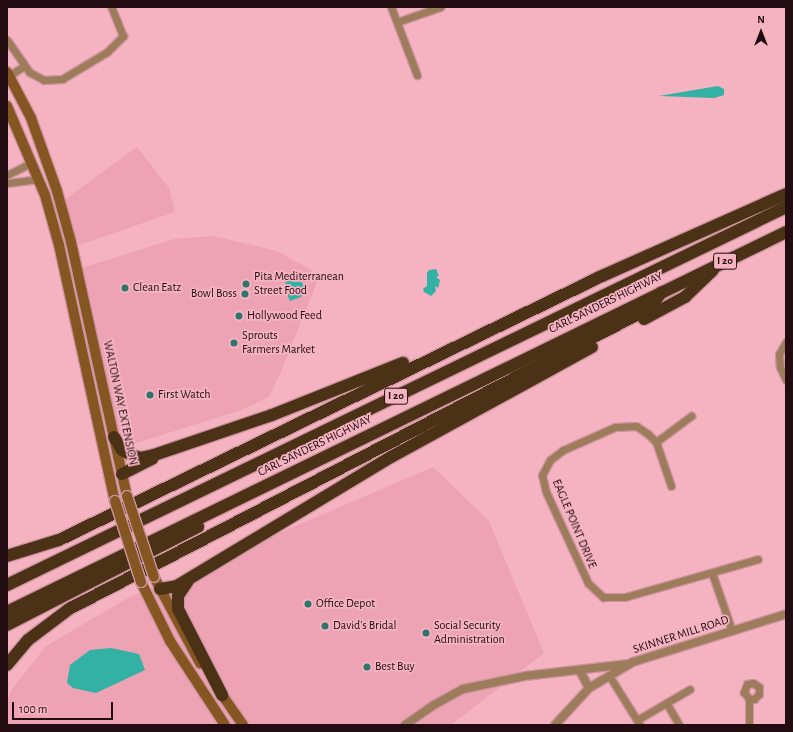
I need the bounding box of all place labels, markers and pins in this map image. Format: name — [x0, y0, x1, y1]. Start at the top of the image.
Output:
place label: Pita Mediterranean Street Food — [254, 270, 344, 298]
marker: Pita Mediterranean Street Food — [241, 279, 251, 289]
place label: Clean Eatz — [133, 281, 181, 295]
marker: Clean Eatz — [120, 283, 130, 293]
place label: Bowl Boss — [191, 287, 237, 301]
marker: Bowl Boss — [240, 289, 250, 299]
place label: Hollywood Feed — [247, 309, 322, 323]
marker: Hollywood Feed — [234, 311, 244, 321]
place label: Sprouts Farmers Market — [242, 329, 315, 357]
marker: Sprouts Farmers Market — [229, 338, 239, 348]
place label: First Watch — [158, 388, 210, 402]
marker: First Watch — [145, 390, 155, 400]
place label: Office Depot — [316, 597, 375, 611]
marker: Office Depot — [303, 599, 313, 609]
place label: David's Bridal — [333, 619, 397, 633]
place label: Social Security Administration — [434, 619, 505, 647]
marker: David's Bridal — [320, 621, 330, 631]
marker: Social Security Administration — [421, 628, 431, 638]
place label: Best Buy — [375, 660, 415, 674]
marker: Best Buy — [362, 662, 372, 672]

